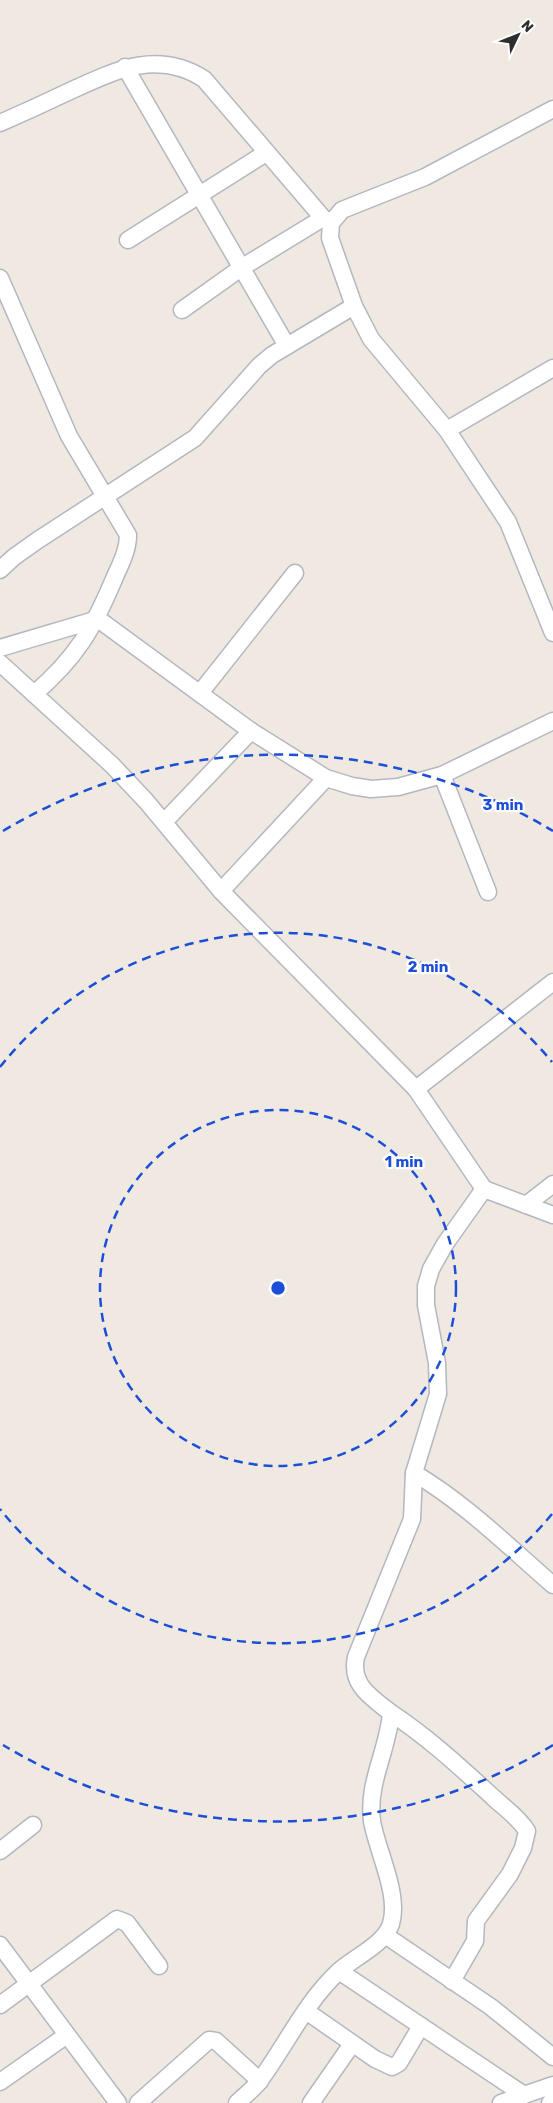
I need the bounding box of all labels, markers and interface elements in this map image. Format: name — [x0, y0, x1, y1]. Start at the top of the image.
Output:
north arrow — [493, 10, 543, 60]
text: N — [517, 17, 537, 36]
text: 3 min — [483, 796, 523, 814]
text: 2 min — [408, 958, 448, 976]
text: 1 min — [385, 1153, 423, 1171]
centre of rings — [269, 1279, 287, 1297]

